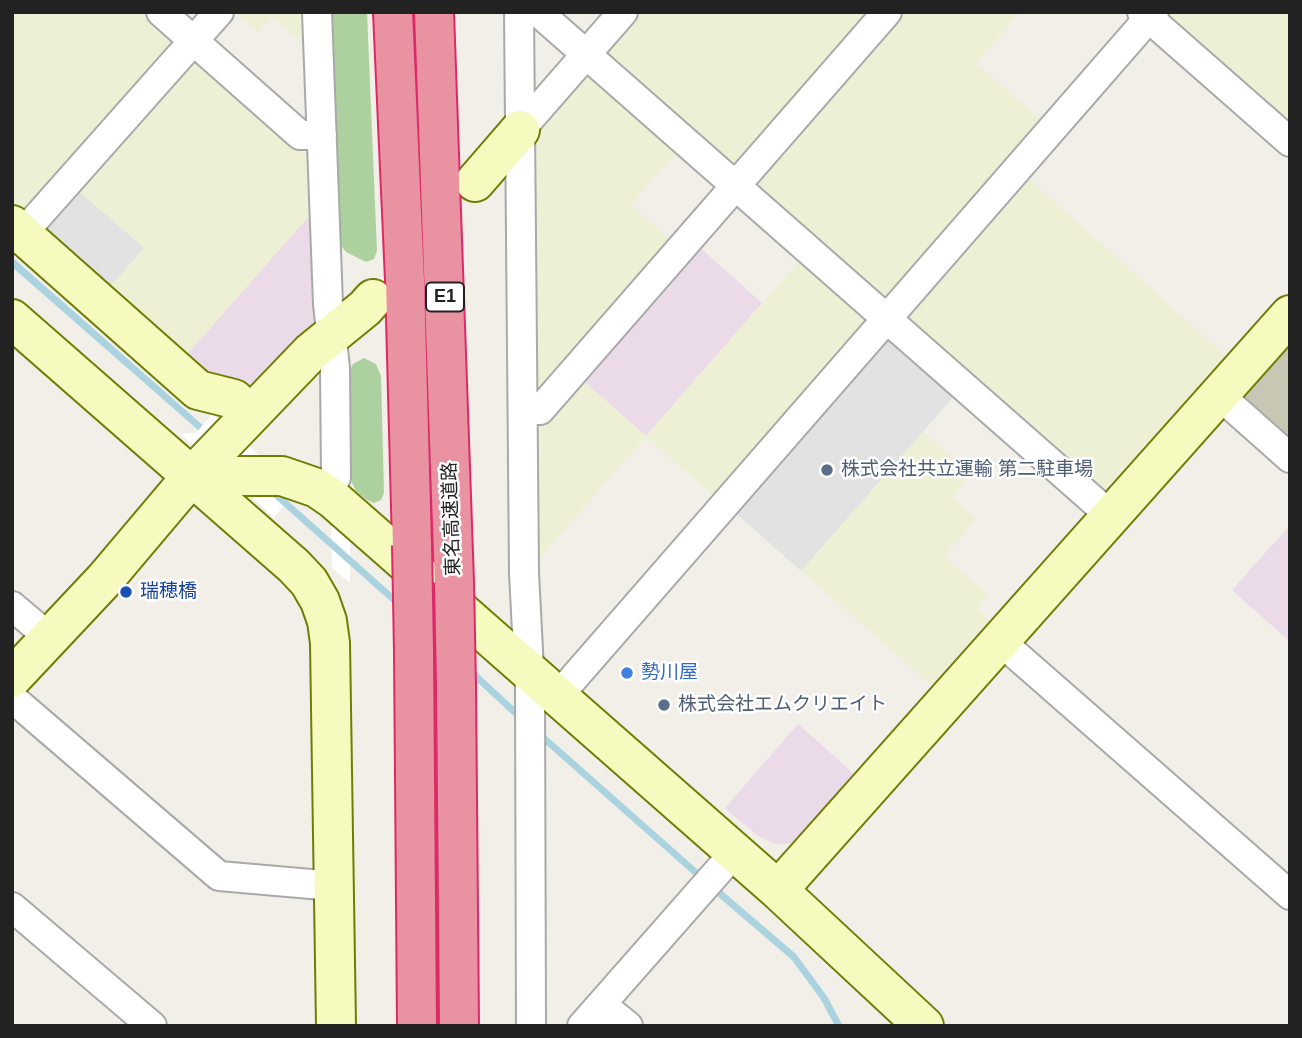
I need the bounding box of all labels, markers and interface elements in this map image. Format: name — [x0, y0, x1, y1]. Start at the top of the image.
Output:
road number: E1 — [426, 282, 464, 312]
place label: 株式会社共立運輸 第二駐車場 — [841, 459, 1093, 481]
street label: 東名高速道路 — [439, 462, 465, 576]
marker: 株式会社共立運輸 第二駐車場 — [819, 462, 835, 478]
place label: 瑞穂橋 — [140, 581, 197, 603]
marker: 瑞穂橋 — [118, 584, 134, 600]
place label: 勢川屋 — [641, 662, 698, 684]
marker: 勢川屋 — [619, 665, 635, 681]
place label: 株式会社エムクリエイト — [678, 694, 887, 716]
marker: 株式会社エムクリエイト — [656, 697, 672, 713]

